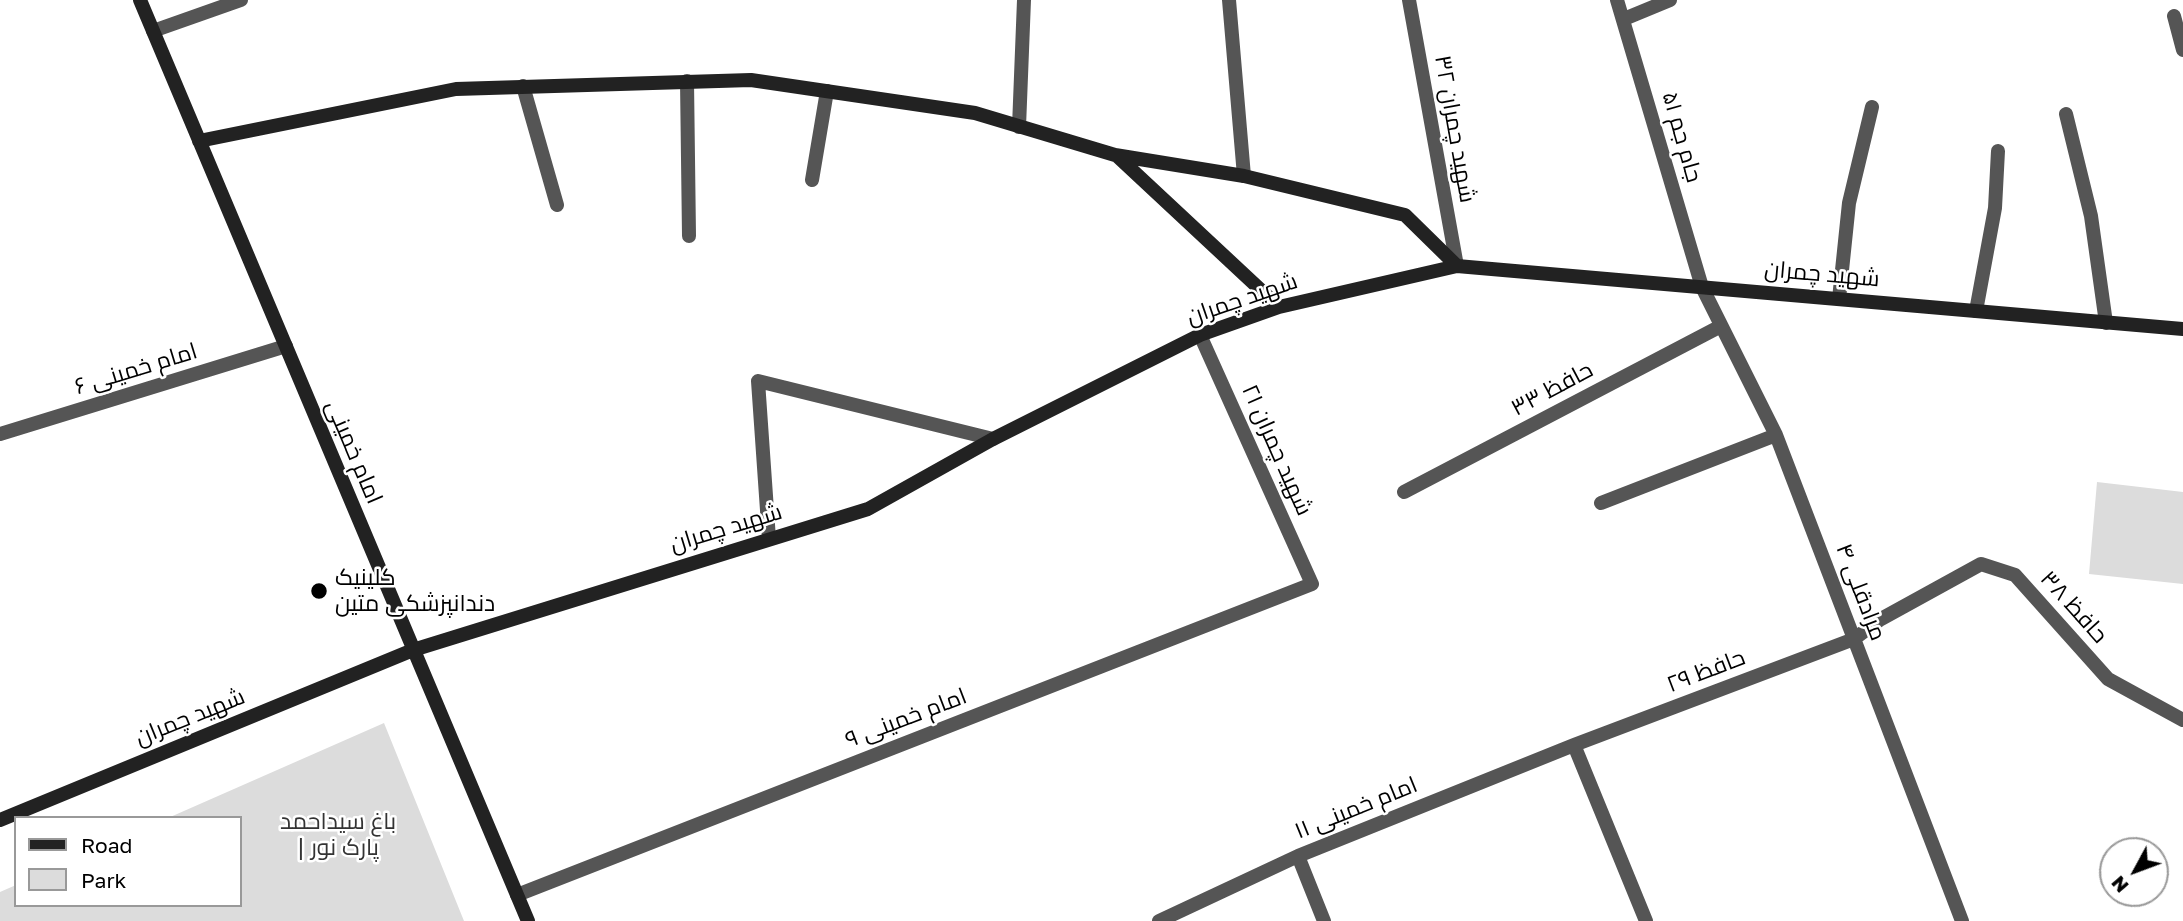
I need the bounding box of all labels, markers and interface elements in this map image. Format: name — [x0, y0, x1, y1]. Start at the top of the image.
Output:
street label: شهید چمران ۳۲ — [1428, 53, 1482, 205]
street label: جام جم ۵۱ — [1656, 88, 1708, 186]
street label: شهید چمران — [1763, 255, 1881, 293]
street label: شهید چمران — [1183, 267, 1301, 331]
street label: امام خمینی ۶ — [71, 337, 201, 401]
street label: حافظ ۳۳ — [1506, 356, 1598, 422]
street label: شهید چمران ۲۱ — [1236, 380, 1318, 520]
street label: امام خمینی — [320, 396, 388, 508]
street label: شهید چمران — [667, 498, 785, 558]
street label: مرادقلی ۴ — [1830, 540, 1892, 644]
place label: کلینیک دندانپزشکی متین — [335, 564, 495, 618]
street label: حافظ ۳۸ — [2034, 565, 2114, 649]
marker: کلینیک دندانپزشکی متین — [309, 581, 329, 601]
street label: حافظ ۲۹ — [1663, 643, 1749, 699]
street label: امام خمینی ۹ — [841, 682, 971, 754]
street label: شهید چمران — [131, 683, 249, 751]
street label: امام خمینی ۱۱ — [1291, 771, 1421, 845]
park label: باغ سیداحمد | پارک نور — [280, 808, 396, 862]
legend — [14, 816, 242, 907]
text: Road — [81, 832, 132, 858]
north arrow — [2099, 837, 2169, 907]
text: Park — [81, 867, 126, 893]
text: N — [2106, 872, 2133, 898]

